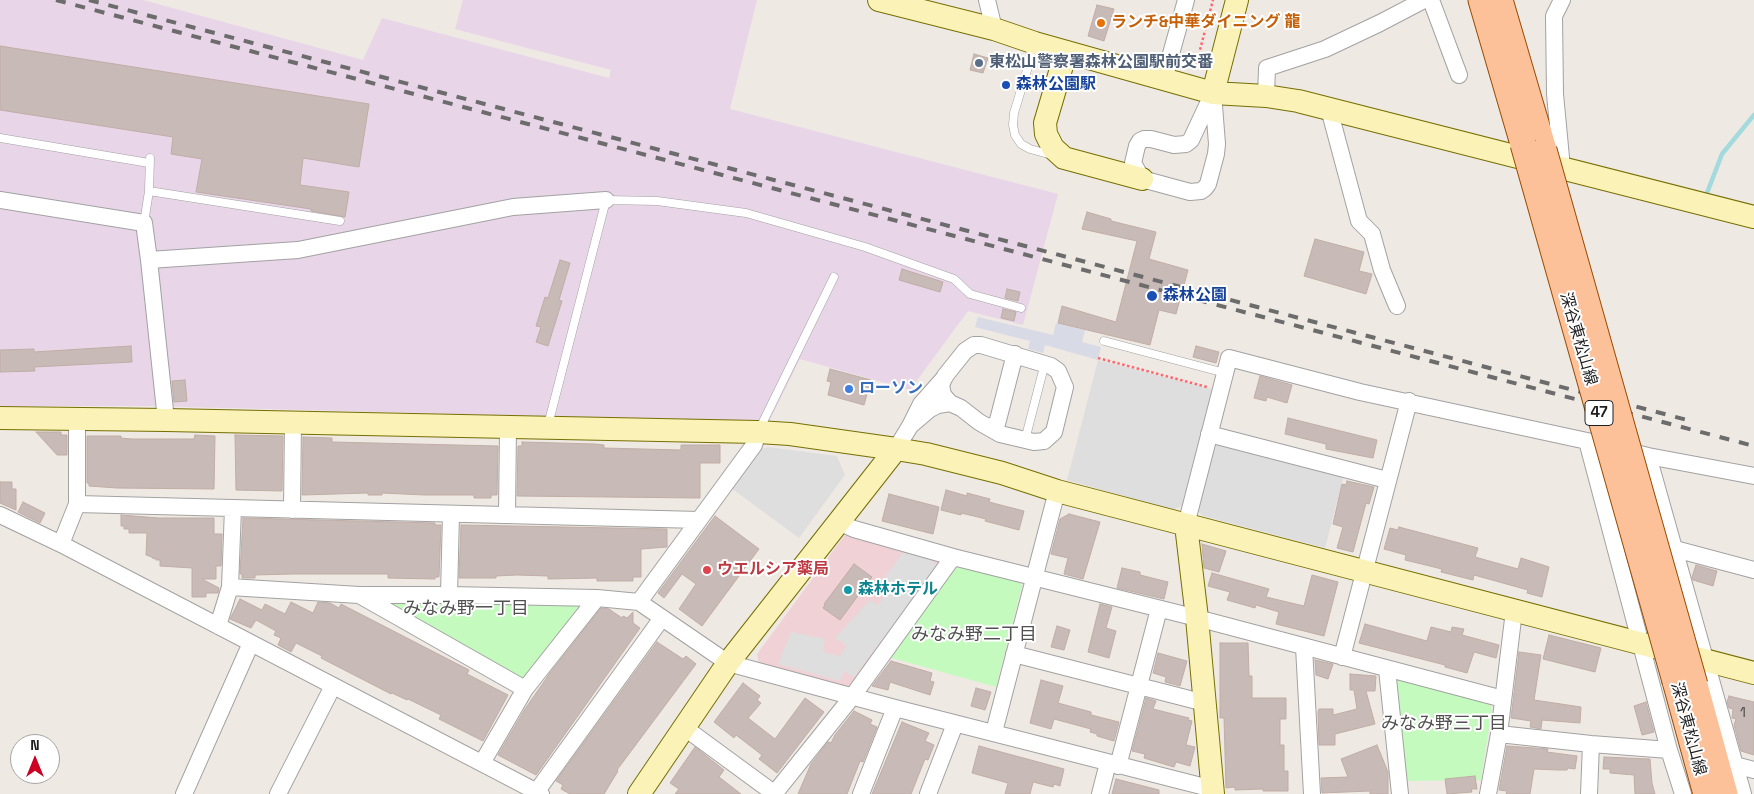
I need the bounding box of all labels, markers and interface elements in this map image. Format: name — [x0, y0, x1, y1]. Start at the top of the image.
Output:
place label: ランチ&中華ダイニング 龍 — [1111, 13, 1301, 33]
marker: ランチ&中華ダイニング 龍 — [1095, 17, 1107, 29]
place label: 東松山警察署森林公園駅前交番 — [989, 53, 1213, 73]
marker: 東松山警察署森林公園駅前交番 — [973, 57, 985, 69]
place label: 森林公園駅 — [1016, 75, 1096, 95]
marker: 森林公園駅 — [1000, 79, 1012, 91]
place label: 森林公園 — [1163, 286, 1227, 306]
marker: 森林公園 — [1145, 289, 1159, 303]
street label: 深谷東松山線 — [1556, 290, 1600, 388]
place label: ローソン — [859, 379, 923, 399]
marker: ローソン — [843, 383, 855, 395]
road number: 47 — [1585, 400, 1613, 426]
place label: ウエルシア薬局 — [717, 560, 829, 580]
marker: ウエルシア薬局 — [701, 564, 713, 576]
place label: 森林ホテル — [858, 580, 938, 600]
marker: 森林ホテル — [842, 584, 854, 596]
district label: みなみ野一丁目 — [403, 598, 529, 620]
district label: みなみ野二丁目 — [911, 624, 1037, 646]
street label: 深谷東松山線 — [1666, 680, 1710, 778]
house number: 1 — [1740, 705, 1746, 721]
district label: みなみ野三丁目 — [1381, 713, 1507, 735]
north arrow — [10, 734, 60, 784]
text: N — [30, 736, 40, 754]

